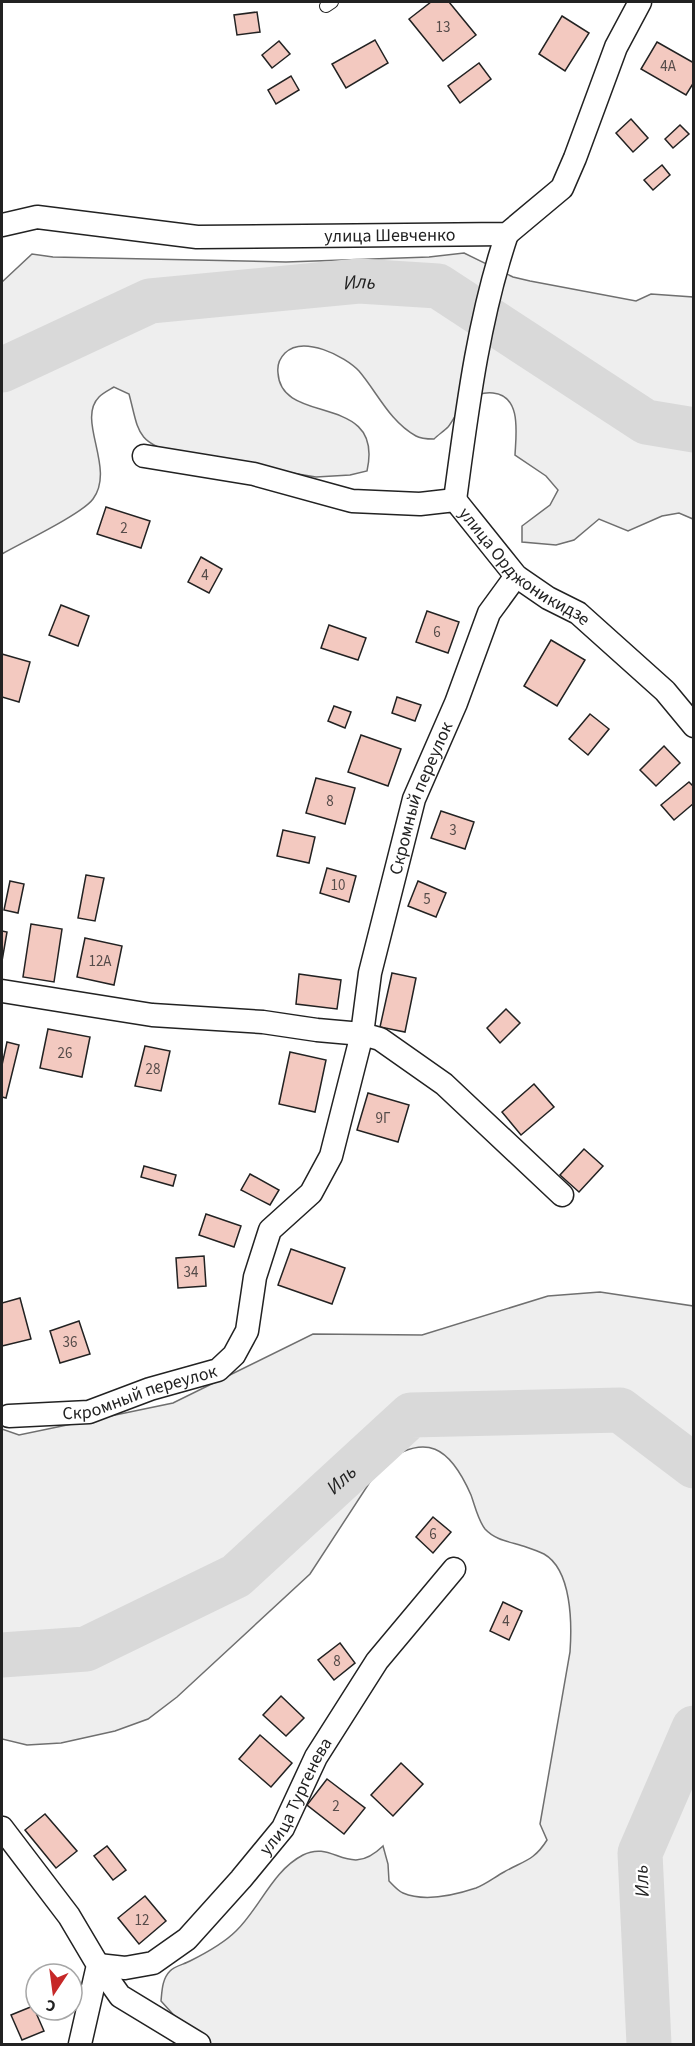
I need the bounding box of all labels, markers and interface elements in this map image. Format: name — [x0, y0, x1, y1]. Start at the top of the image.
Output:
house number: 13 — [436, 17, 450, 38]
house number: 4А — [660, 56, 677, 77]
street label: улица Шевченко — [324, 222, 456, 249]
water label: Иль — [342, 268, 377, 297]
street label: улица Орджоникидзе — [453, 502, 596, 631]
house number: 2 — [120, 518, 128, 539]
house number: 4 — [201, 565, 209, 586]
house number: 6 — [433, 622, 441, 643]
street label: Скромный переулок — [383, 718, 459, 877]
house number: 8 — [326, 791, 334, 812]
house number: 3 — [449, 820, 457, 841]
house number: 10 — [331, 875, 345, 896]
house number: 5 — [423, 889, 431, 910]
house number: 12А — [88, 951, 112, 972]
house number: 26 — [58, 1043, 72, 1064]
house number: 28 — [146, 1059, 160, 1080]
house number: 9Г — [376, 1108, 391, 1129]
house number: 34 — [184, 1262, 199, 1283]
house number: 36 — [63, 1332, 77, 1353]
street label: Скромный переулок — [62, 1359, 220, 1426]
water label: Иль — [321, 1459, 363, 1501]
house number: 6 — [429, 1524, 437, 1545]
house number: 4 — [502, 1611, 510, 1632]
house number: 8 — [333, 1651, 341, 1672]
street label: улица Тургенева — [254, 1733, 338, 1861]
house number: 2 — [332, 1796, 340, 1817]
water label: Иль — [627, 1864, 657, 1898]
house number: 12 — [135, 1910, 149, 1931]
north arrow — [24, 1962, 84, 2022]
text: С — [44, 1994, 58, 2017]

